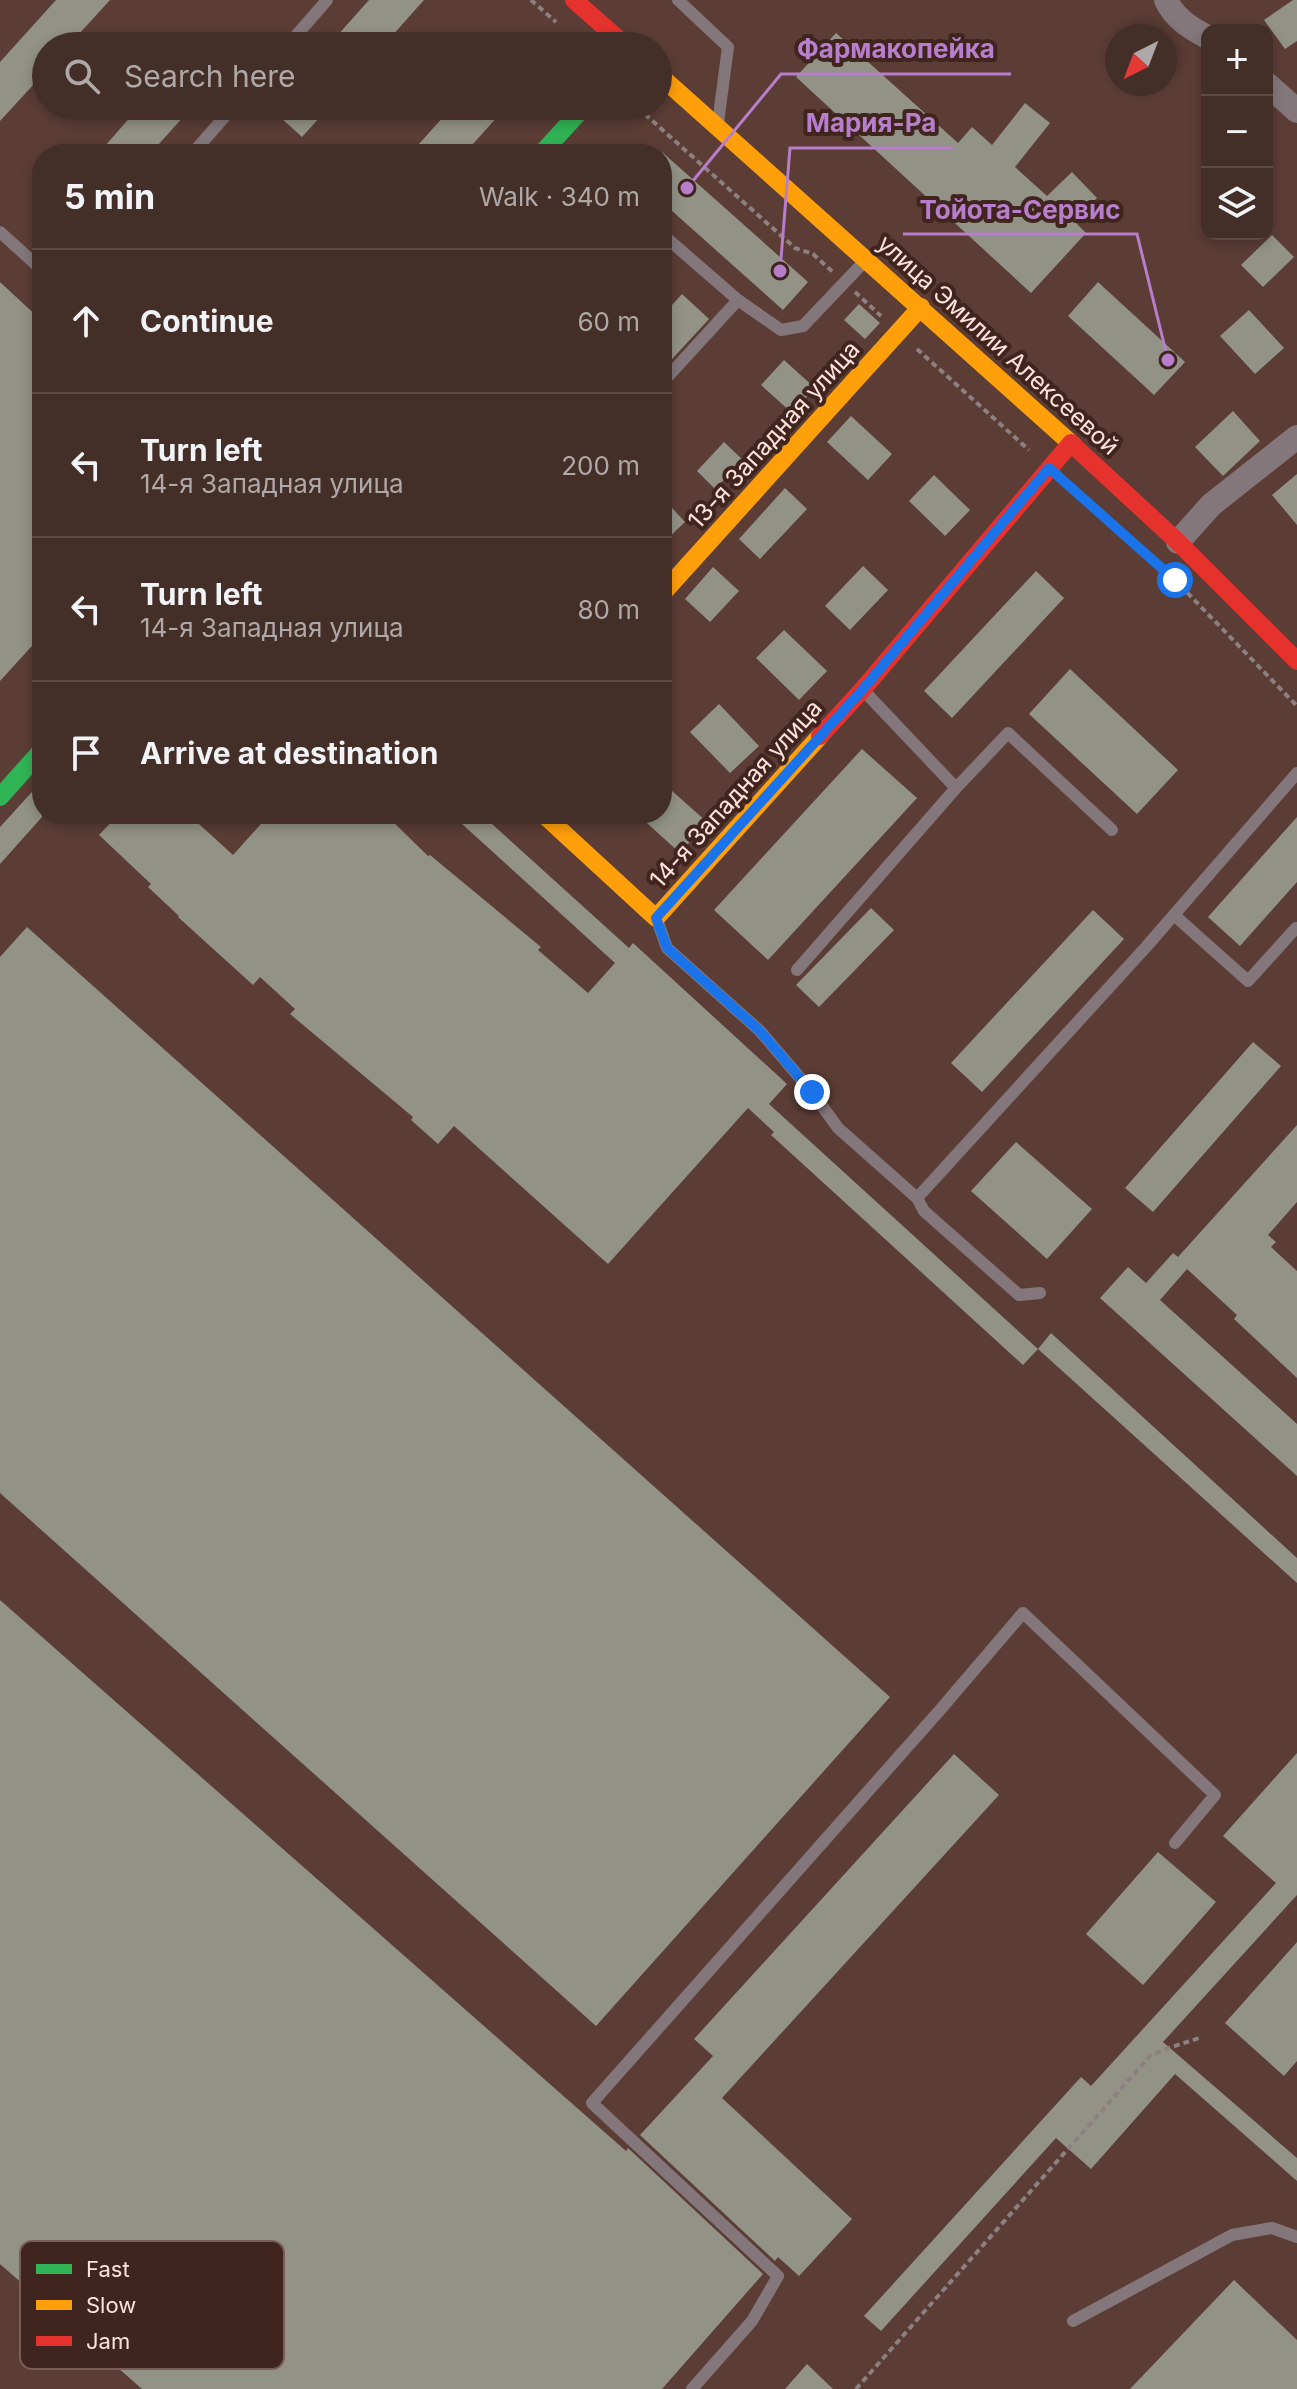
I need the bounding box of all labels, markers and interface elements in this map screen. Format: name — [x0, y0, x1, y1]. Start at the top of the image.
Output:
callout: Фармакопейка — [781, 24, 1011, 74]
north arrow — [1105, 24, 1177, 96]
map controls — [1201, 24, 1273, 240]
button: + — [1201, 24, 1273, 96]
search box — [32, 32, 672, 120]
text: Фармакопейка — [797, 33, 995, 64]
icon: search — [60, 54, 104, 98]
text: Search here — [124, 58, 296, 94]
button: − — [1201, 96, 1273, 168]
callout: Мария-Ра — [790, 98, 953, 148]
text: Мария-Ра — [806, 107, 936, 138]
button: layers — [1201, 168, 1273, 240]
text: 5 min — [64, 176, 155, 217]
text: Walk · 340 m — [479, 181, 640, 212]
callout: Тойота-Сервис — [903, 184, 1137, 234]
text: Тойота-Сервис — [919, 194, 1121, 225]
street label: улица Эмилии Алексеевой — [872, 229, 1125, 461]
icon: ahead — [64, 299, 108, 343]
text: Continue — [140, 303, 274, 339]
text: 60 m — [577, 306, 640, 337]
street label: 13-я Западная улица — [682, 335, 866, 534]
text: Turn left — [140, 432, 262, 468]
icon: left — [64, 443, 108, 487]
text: 200 m — [561, 450, 640, 481]
text: 14-я Западная улица — [140, 468, 404, 499]
route start — [1157, 562, 1193, 598]
text: Turn left — [140, 576, 262, 612]
icon: left — [64, 587, 108, 631]
text: 80 m — [577, 594, 640, 625]
text: 14-я Западная улица — [140, 612, 404, 643]
street label: 14-я Западная улица — [643, 694, 828, 894]
icon: arrive — [64, 731, 108, 775]
text: Arrive at destination — [140, 735, 438, 771]
route end — [794, 1074, 830, 1110]
legend — [20, 2241, 284, 2369]
text: Fast — [86, 2256, 130, 2282]
text: Slow — [86, 2292, 136, 2318]
text: Jam — [86, 2328, 130, 2354]

